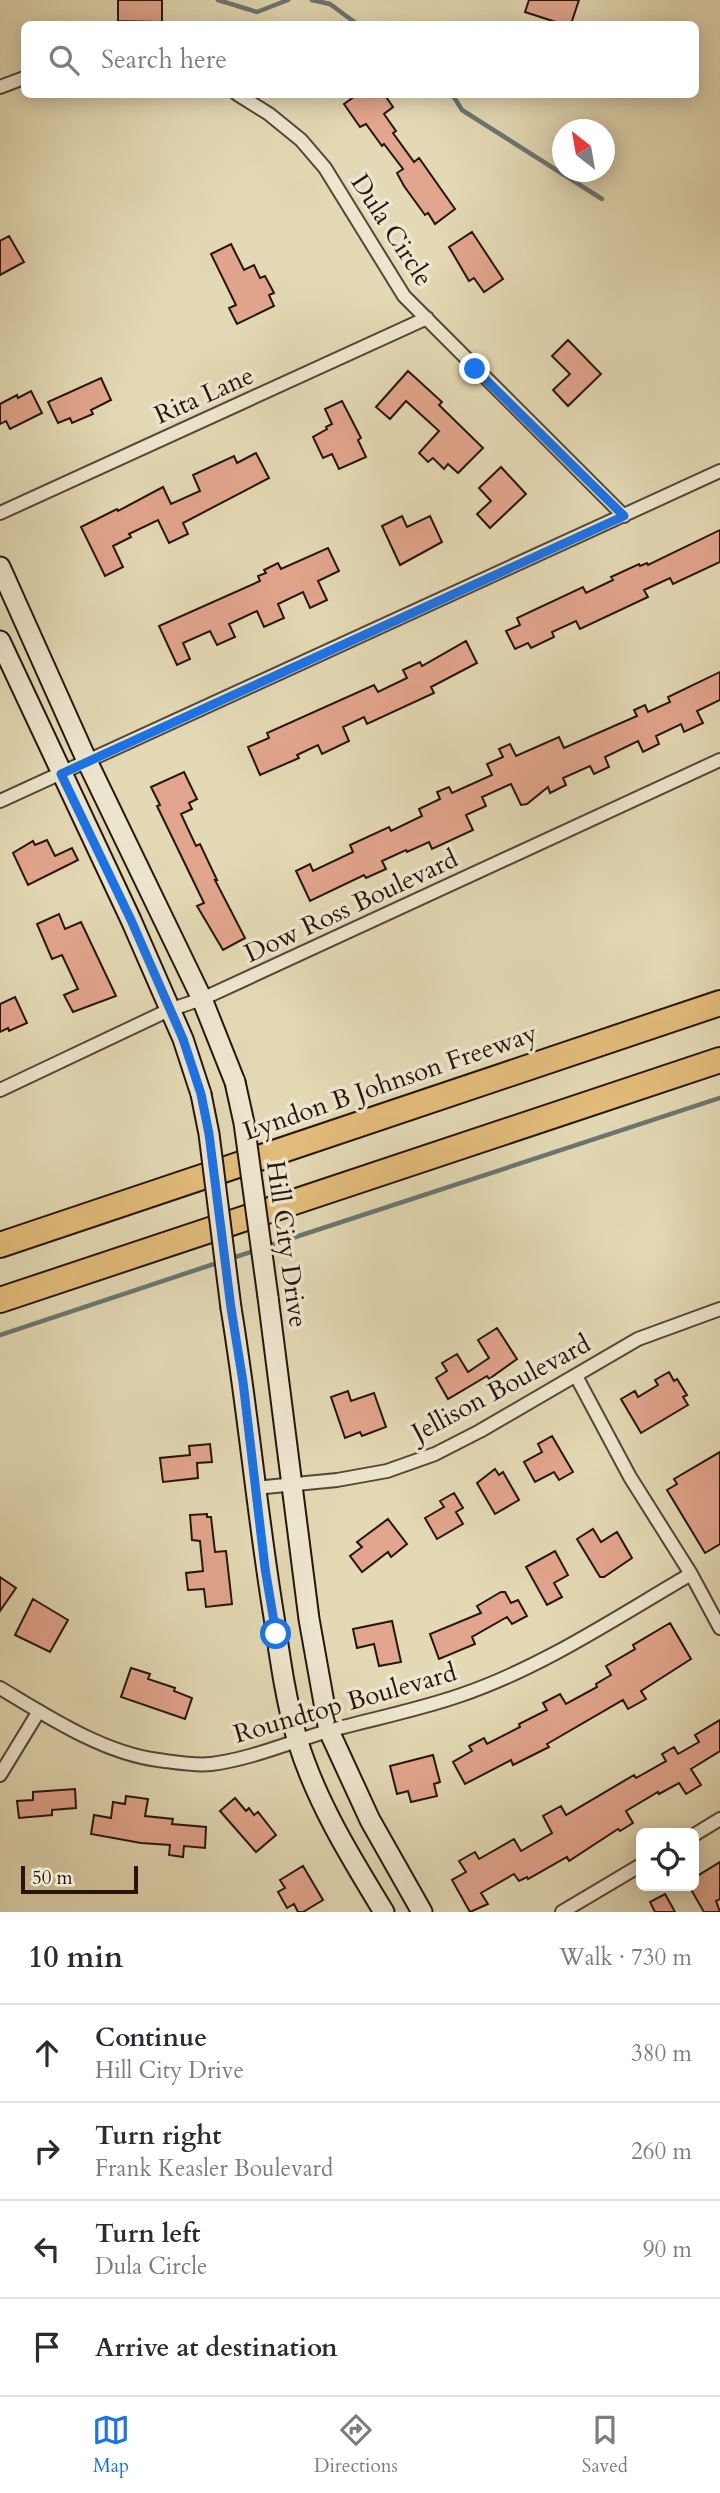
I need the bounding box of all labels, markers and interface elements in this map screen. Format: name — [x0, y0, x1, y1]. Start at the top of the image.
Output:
search box — [21, 21, 699, 98]
icon: search — [45, 41, 83, 79]
text: Search here — [101, 42, 227, 77]
north arrow — [552, 119, 615, 182]
street label: Dula Circle — [343, 167, 441, 293]
route end — [459, 353, 490, 384]
street label: Rita Lane — [149, 358, 259, 432]
street label: Dow Ross Boulevard — [239, 841, 463, 971]
street label: Lyndon B Johnson Freeway — [238, 1015, 542, 1149]
street label: Hill City Drive — [258, 1158, 316, 1330]
street label: Jellison Boulevard — [402, 1326, 597, 1452]
route start — [260, 1618, 291, 1649]
street label: Roundtop Boulevard — [230, 1654, 461, 1752]
map controls — [636, 1828, 699, 1891]
button: locate — [636, 1828, 699, 1891]
scale bar — [21, 1863, 138, 1895]
text: 50 m — [32, 1865, 73, 1891]
text: 10 min — [28, 1937, 123, 1978]
text: Walk · 730 m — [559, 1942, 692, 1973]
text: Continue — [95, 2020, 207, 2055]
icon: ahead — [28, 2034, 66, 2072]
text: 380 m — [631, 2038, 692, 2069]
text: Hill City Drive — [95, 2055, 244, 2086]
text: Turn right — [95, 2118, 222, 2153]
icon: right — [28, 2132, 66, 2170]
text: 260 m — [631, 2136, 692, 2167]
text: Frank Keasler Boulevard — [95, 2153, 333, 2184]
text: Turn left — [95, 2216, 200, 2251]
icon: left — [28, 2230, 66, 2268]
text: 90 m — [643, 2234, 692, 2265]
text: Dula Circle — [95, 2251, 208, 2282]
icon: arrive — [28, 2328, 66, 2366]
text: Arrive at destination — [95, 2330, 338, 2365]
tab: Map — [92, 2411, 130, 2479]
tab: Directions — [314, 2411, 398, 2479]
tab: Saved — [582, 2411, 628, 2479]

